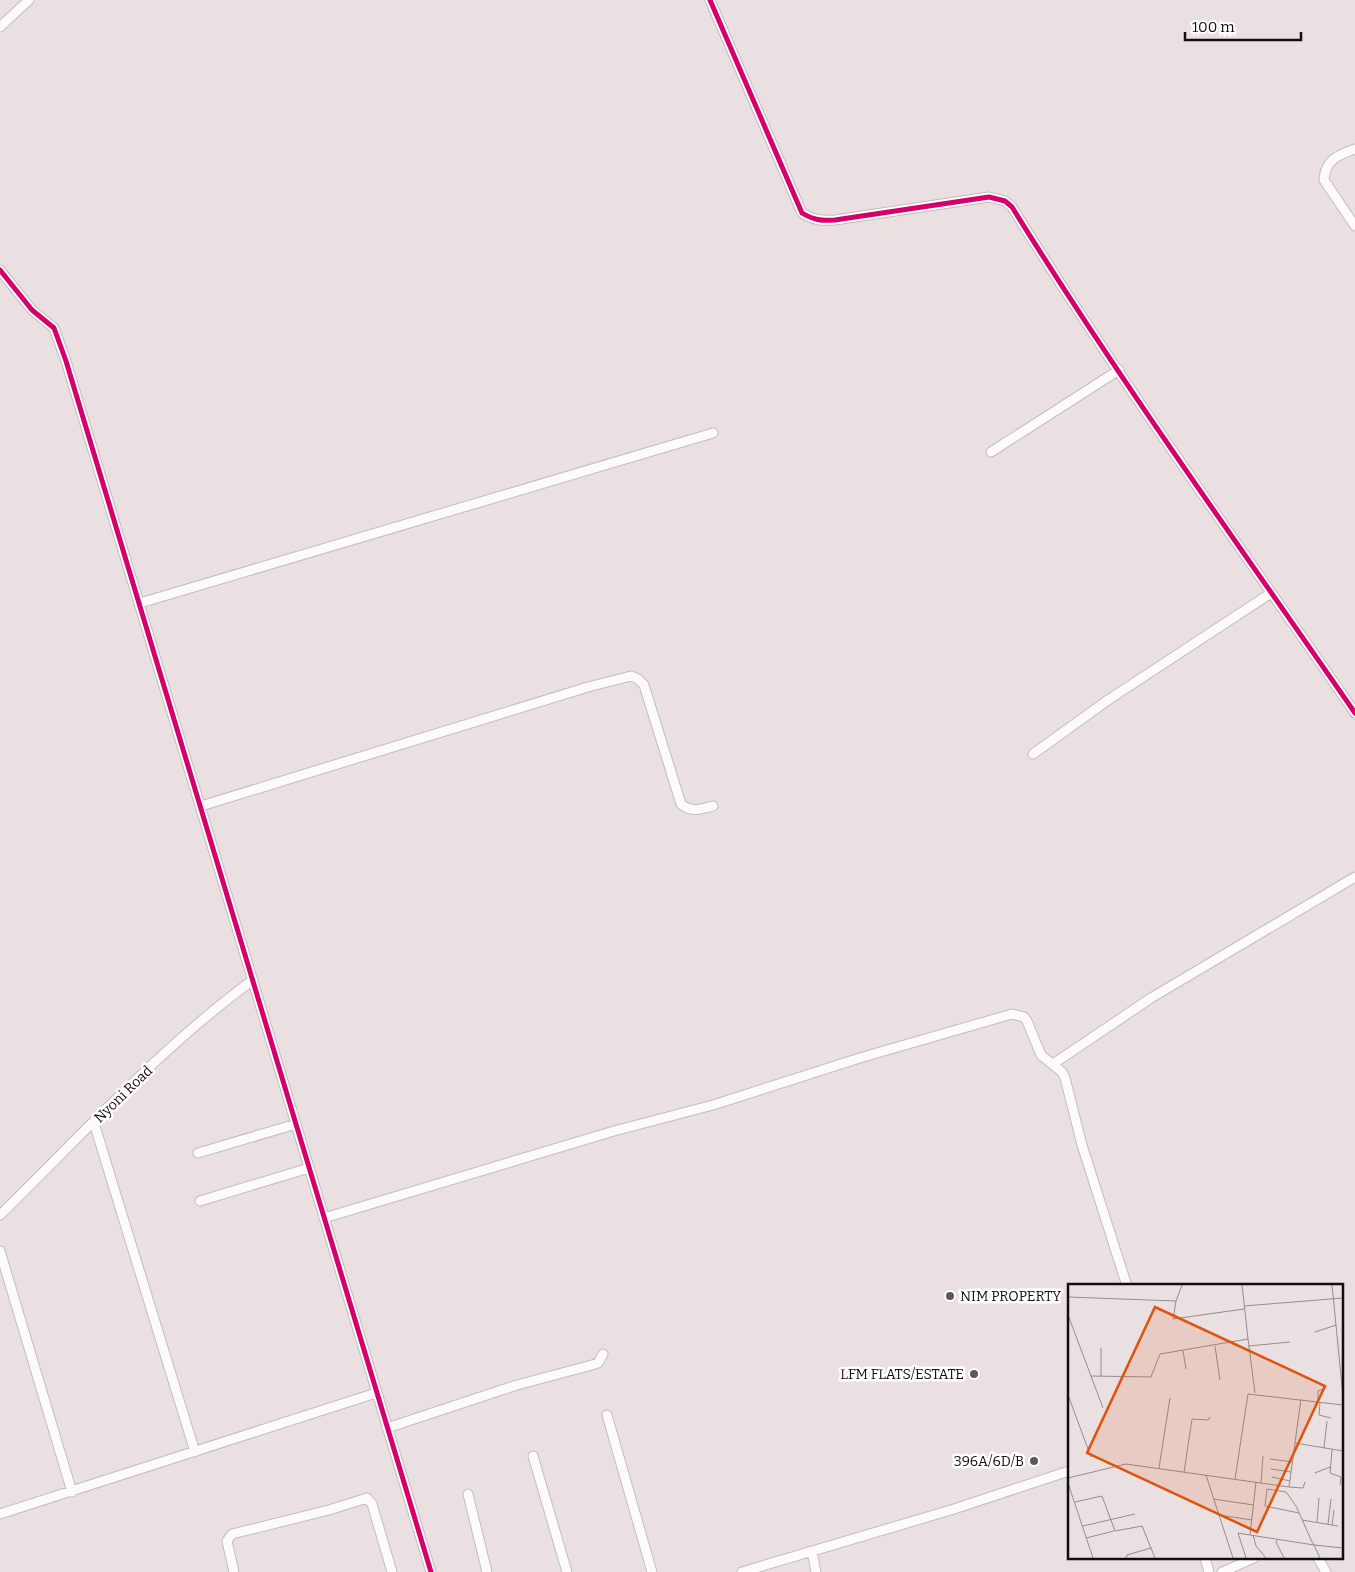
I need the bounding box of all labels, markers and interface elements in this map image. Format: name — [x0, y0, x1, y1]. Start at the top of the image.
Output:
scale bar — [1185, 10, 1301, 42]
text: 100 m — [1192, 18, 1235, 36]
street label: Nyoni Road — [91, 1062, 156, 1126]
inset map — [1068, 1284, 1342, 1560]
place label: NIM PROPERTY — [960, 1288, 1061, 1305]
marker: NIM PROPERTY — [944, 1290, 956, 1302]
place label: LFM FLATS/ESTATE — [840, 1366, 964, 1383]
marker: LFM FLATS/ESTATE — [968, 1368, 980, 1380]
place label: 396A/6D/B — [954, 1453, 1024, 1470]
marker: 396A/6D/B — [1028, 1455, 1040, 1467]

